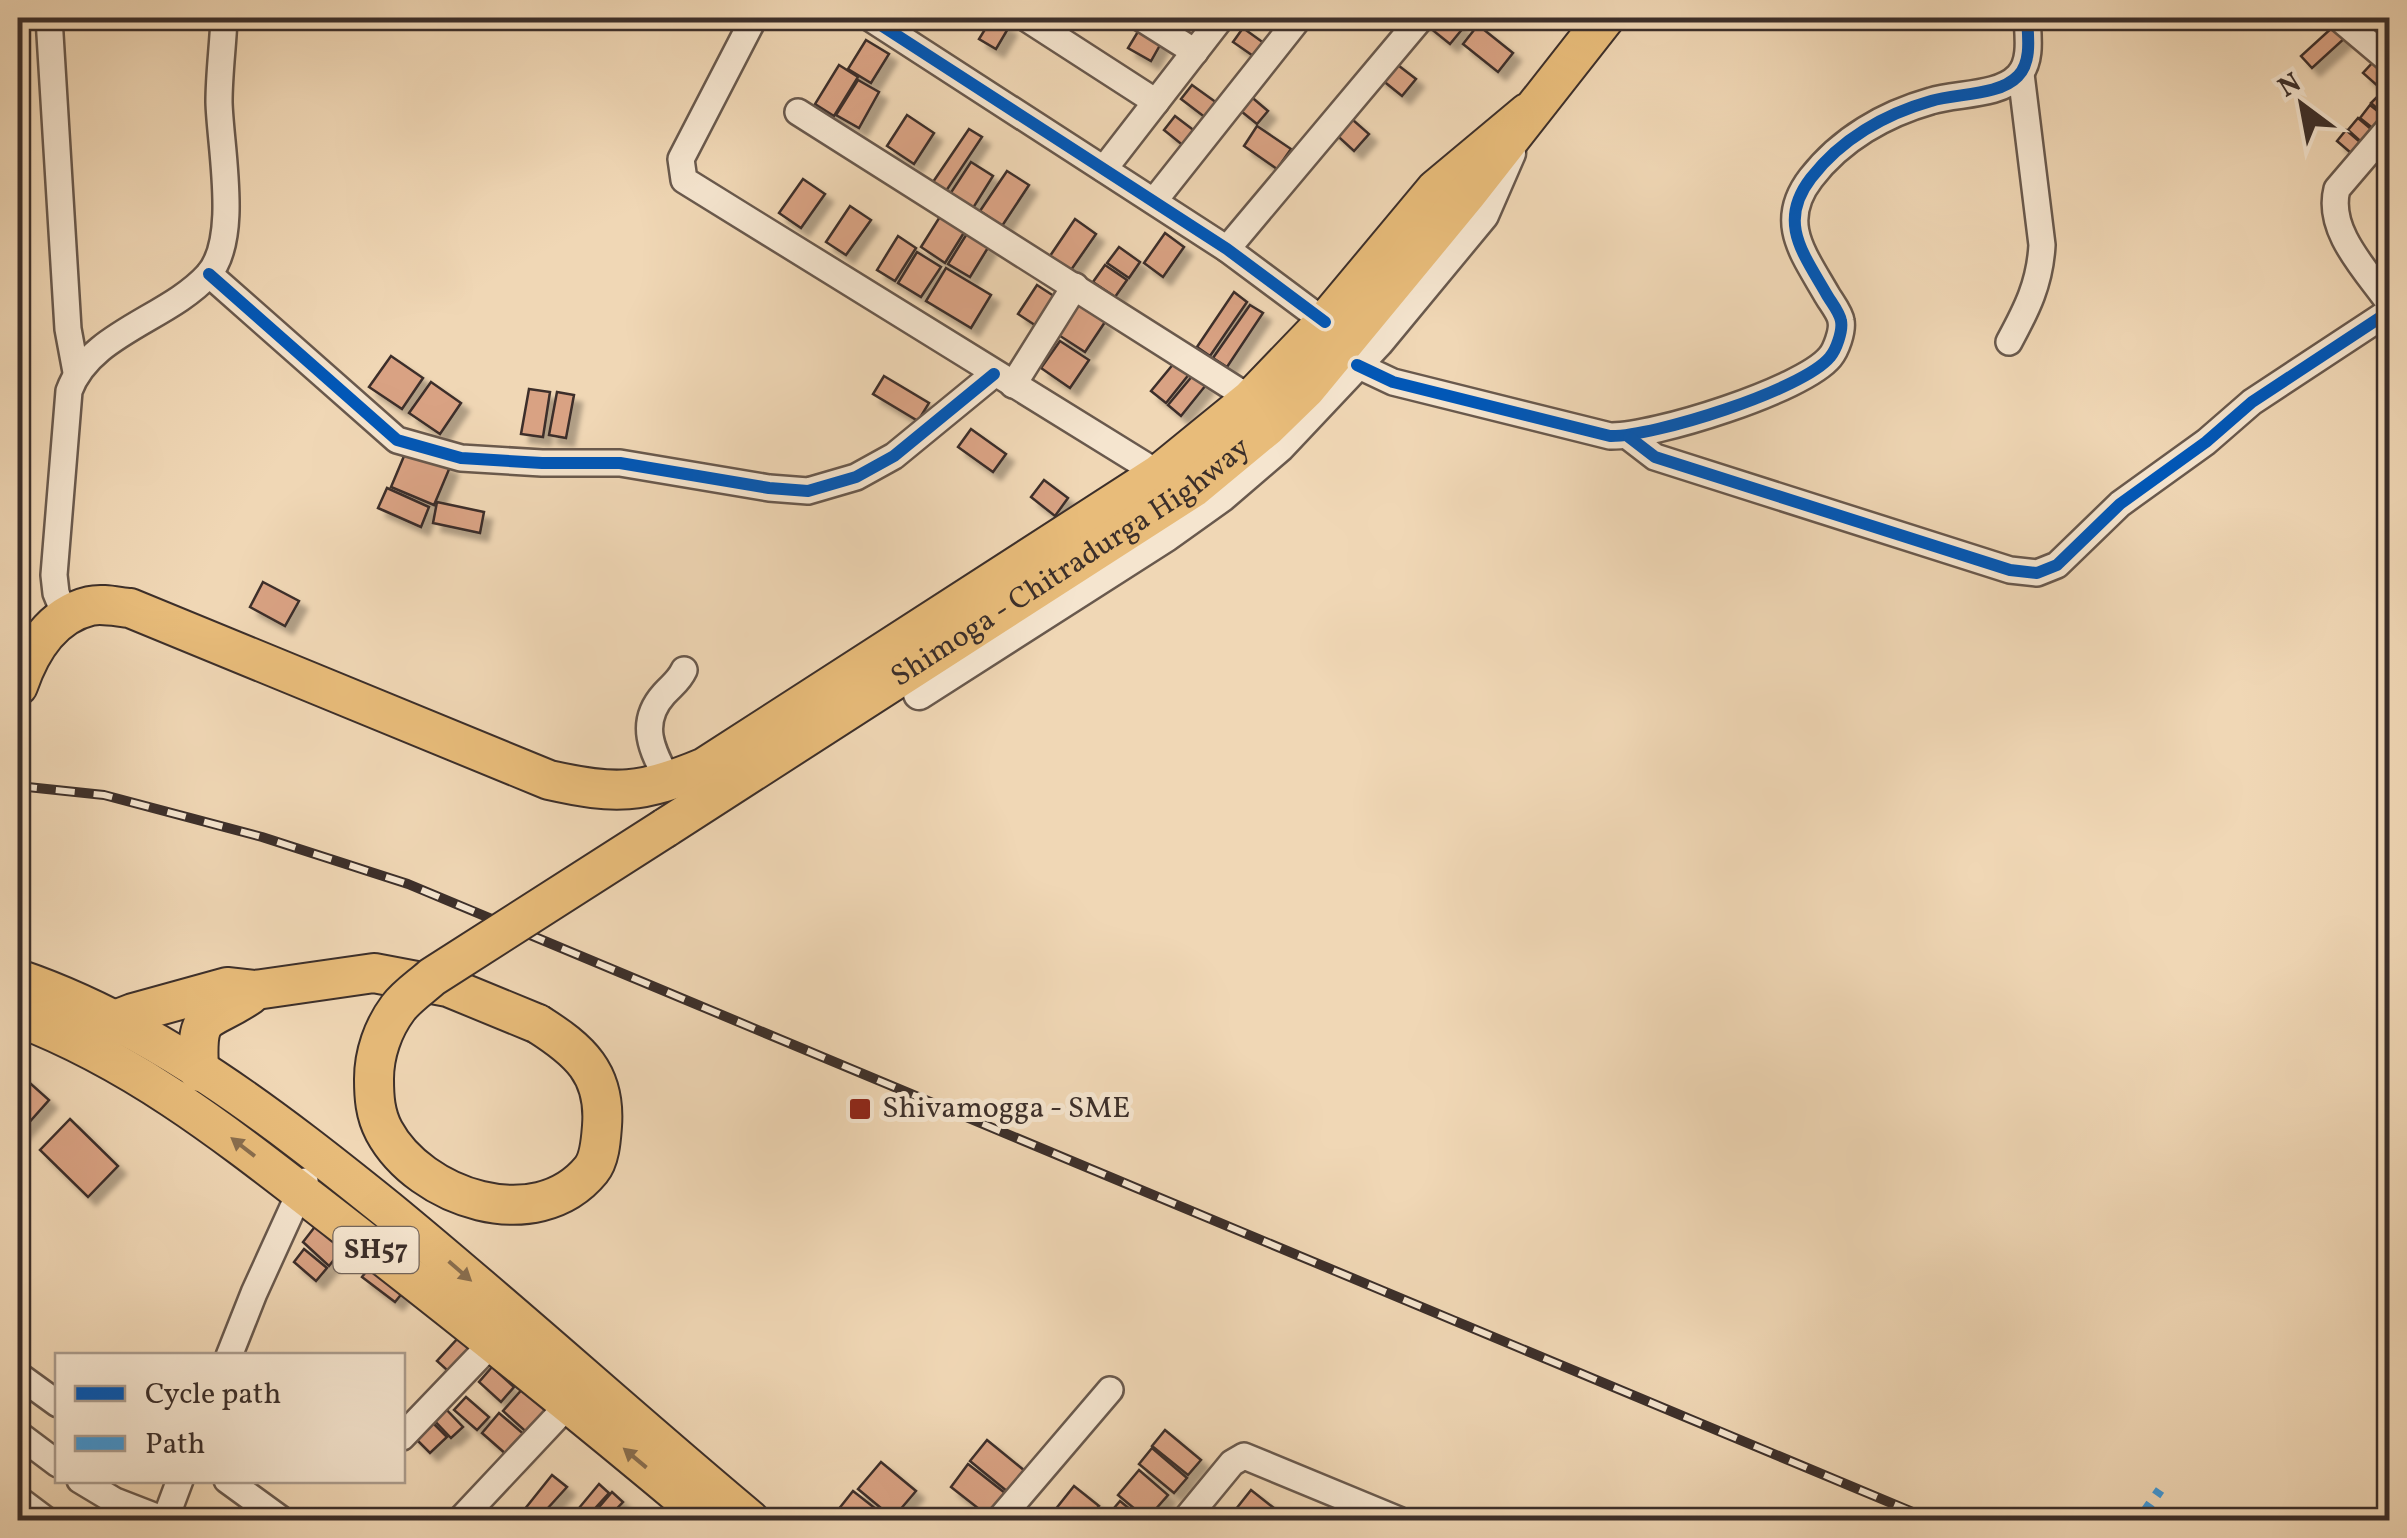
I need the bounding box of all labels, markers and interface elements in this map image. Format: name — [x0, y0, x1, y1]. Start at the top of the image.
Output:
north arrow — [2252, 55, 2352, 155]
text: N — [2271, 64, 2309, 108]
street label: Shimoga - Chitradurga Highway — [883, 428, 1260, 698]
place label: Shivamogga - SME — [882, 1088, 1130, 1130]
marker: Shivamogga - SME — [847, 1096, 873, 1122]
one-way arrow — [230, 1137, 256, 1158]
road number: SH57 — [334, 1227, 418, 1273]
one-way arrow — [447, 1259, 472, 1281]
legend — [55, 1353, 405, 1483]
text: Cycle path — [145, 1374, 281, 1416]
text: Path — [145, 1424, 205, 1466]
one-way arrow — [622, 1447, 647, 1469]

